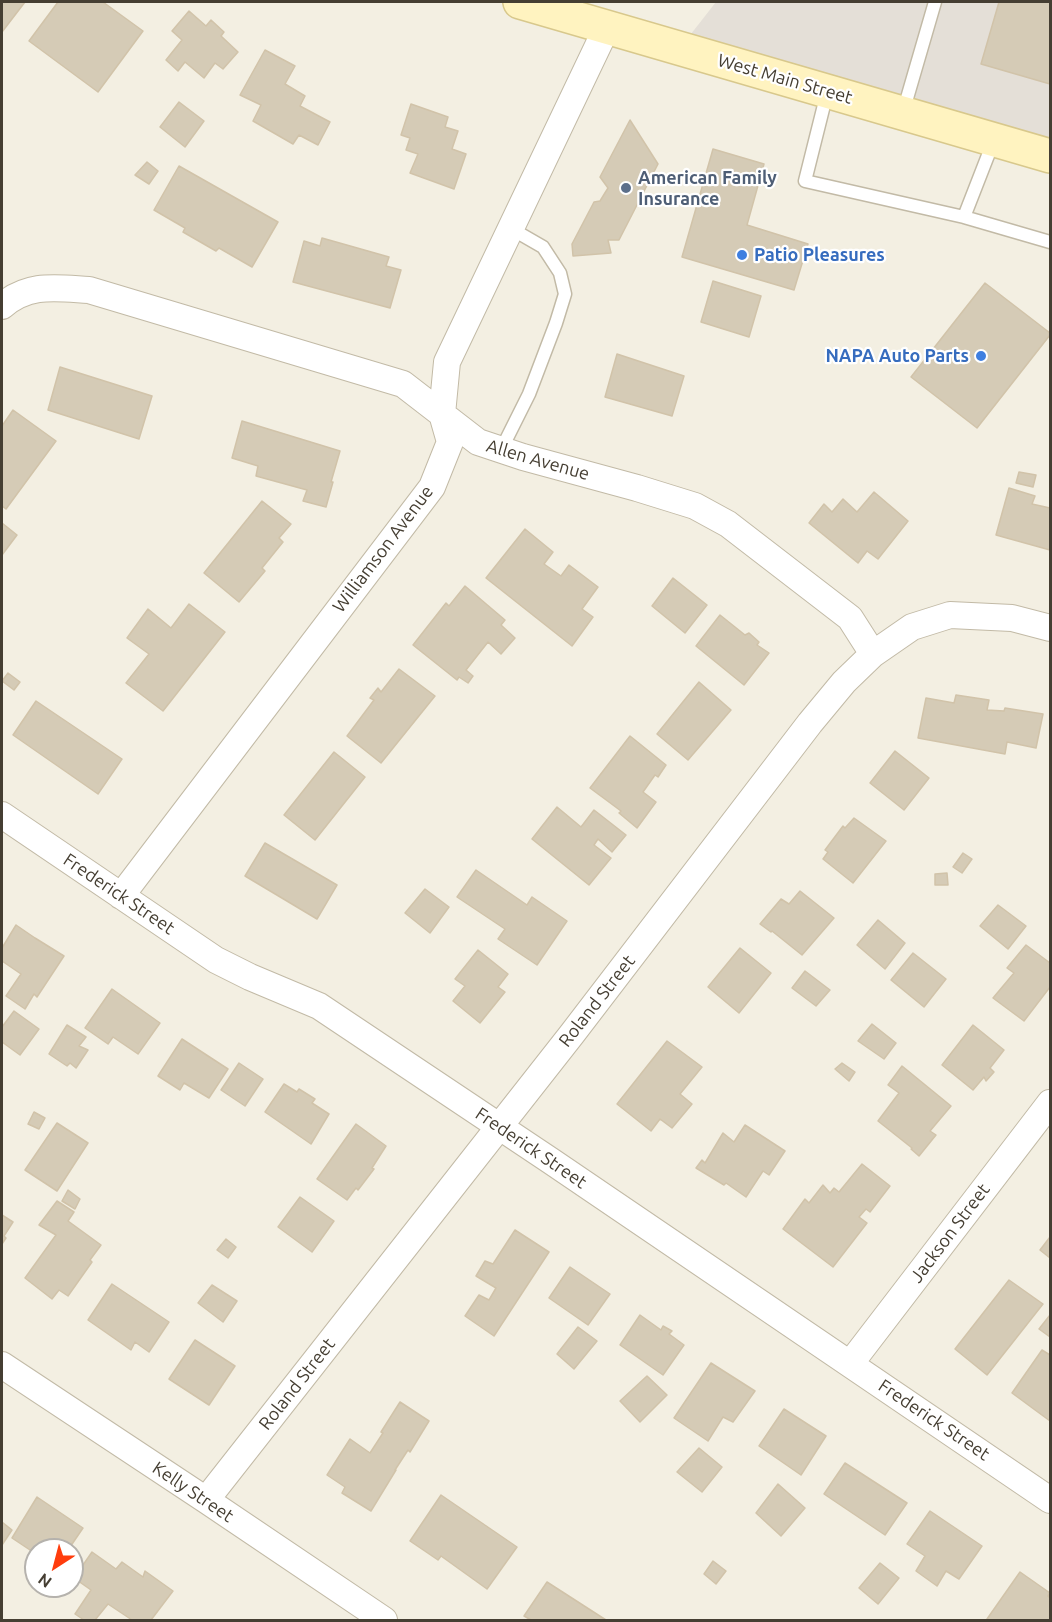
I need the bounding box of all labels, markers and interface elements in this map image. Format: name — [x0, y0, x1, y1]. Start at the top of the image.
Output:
street label: West Main Street — [715, 49, 855, 109]
place label: American Family Insurance — [638, 167, 777, 210]
marker: American Family Insurance — [619, 181, 633, 195]
place label: Patio Pleasures — [754, 244, 885, 266]
marker: Patio Pleasures — [735, 248, 749, 262]
place label: NAPA Auto Parts — [825, 345, 969, 367]
marker: NAPA Auto Parts — [974, 349, 988, 363]
street label: Allen Avenue — [484, 435, 592, 485]
street label: Williamson Avenue — [328, 481, 438, 617]
street label: Frederick Street — [59, 849, 179, 939]
street label: Roland Street — [554, 951, 640, 1051]
street label: Frederick Street — [471, 1103, 591, 1193]
street label: Jackson Street — [906, 1179, 994, 1287]
street label: Roland Street — [254, 1334, 340, 1434]
street label: Frederick Street — [874, 1375, 994, 1465]
street label: Kelly Street — [148, 1457, 238, 1527]
north arrow — [24, 1538, 84, 1598]
text: N — [34, 1570, 55, 1592]

